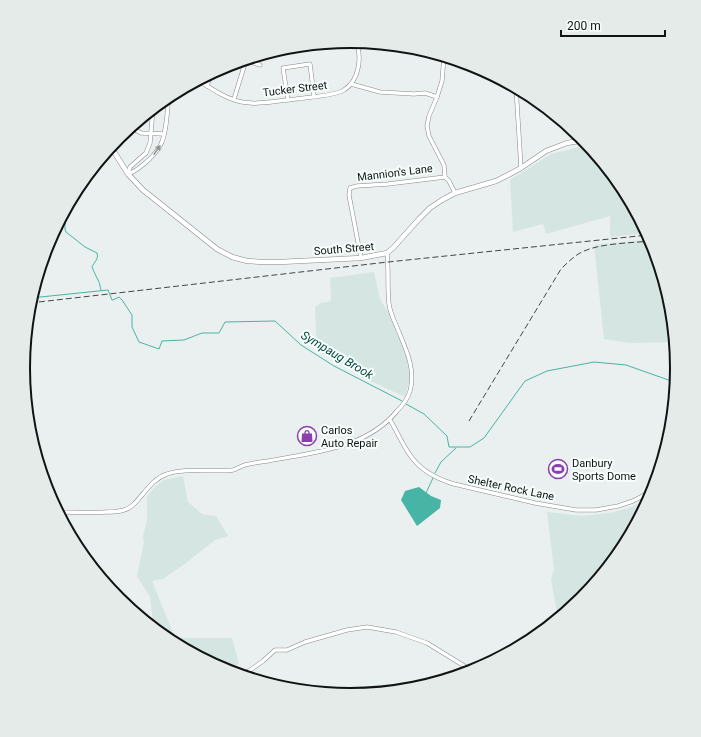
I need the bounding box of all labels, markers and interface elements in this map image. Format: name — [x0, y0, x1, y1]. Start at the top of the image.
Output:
scale bar — [561, 12, 665, 38]
text: 200 m — [567, 19, 601, 33]
street label: Tucker Street — [262, 79, 328, 99]
one-way arrow — [153, 144, 161, 155]
street label: Mannion's Lane — [357, 162, 434, 184]
street label: South Street — [313, 240, 375, 258]
water label: Sympaug Brook — [298, 328, 377, 383]
place label: Carlos Auto Repair — [321, 424, 378, 450]
shop icon: Carlos Auto Repair — [296, 425, 318, 447]
place label: Danbury Sports Dome — [572, 457, 636, 483]
sports icon: Danbury Sports Dome — [547, 458, 569, 480]
street label: Shelter Rock Lane — [467, 473, 556, 504]

